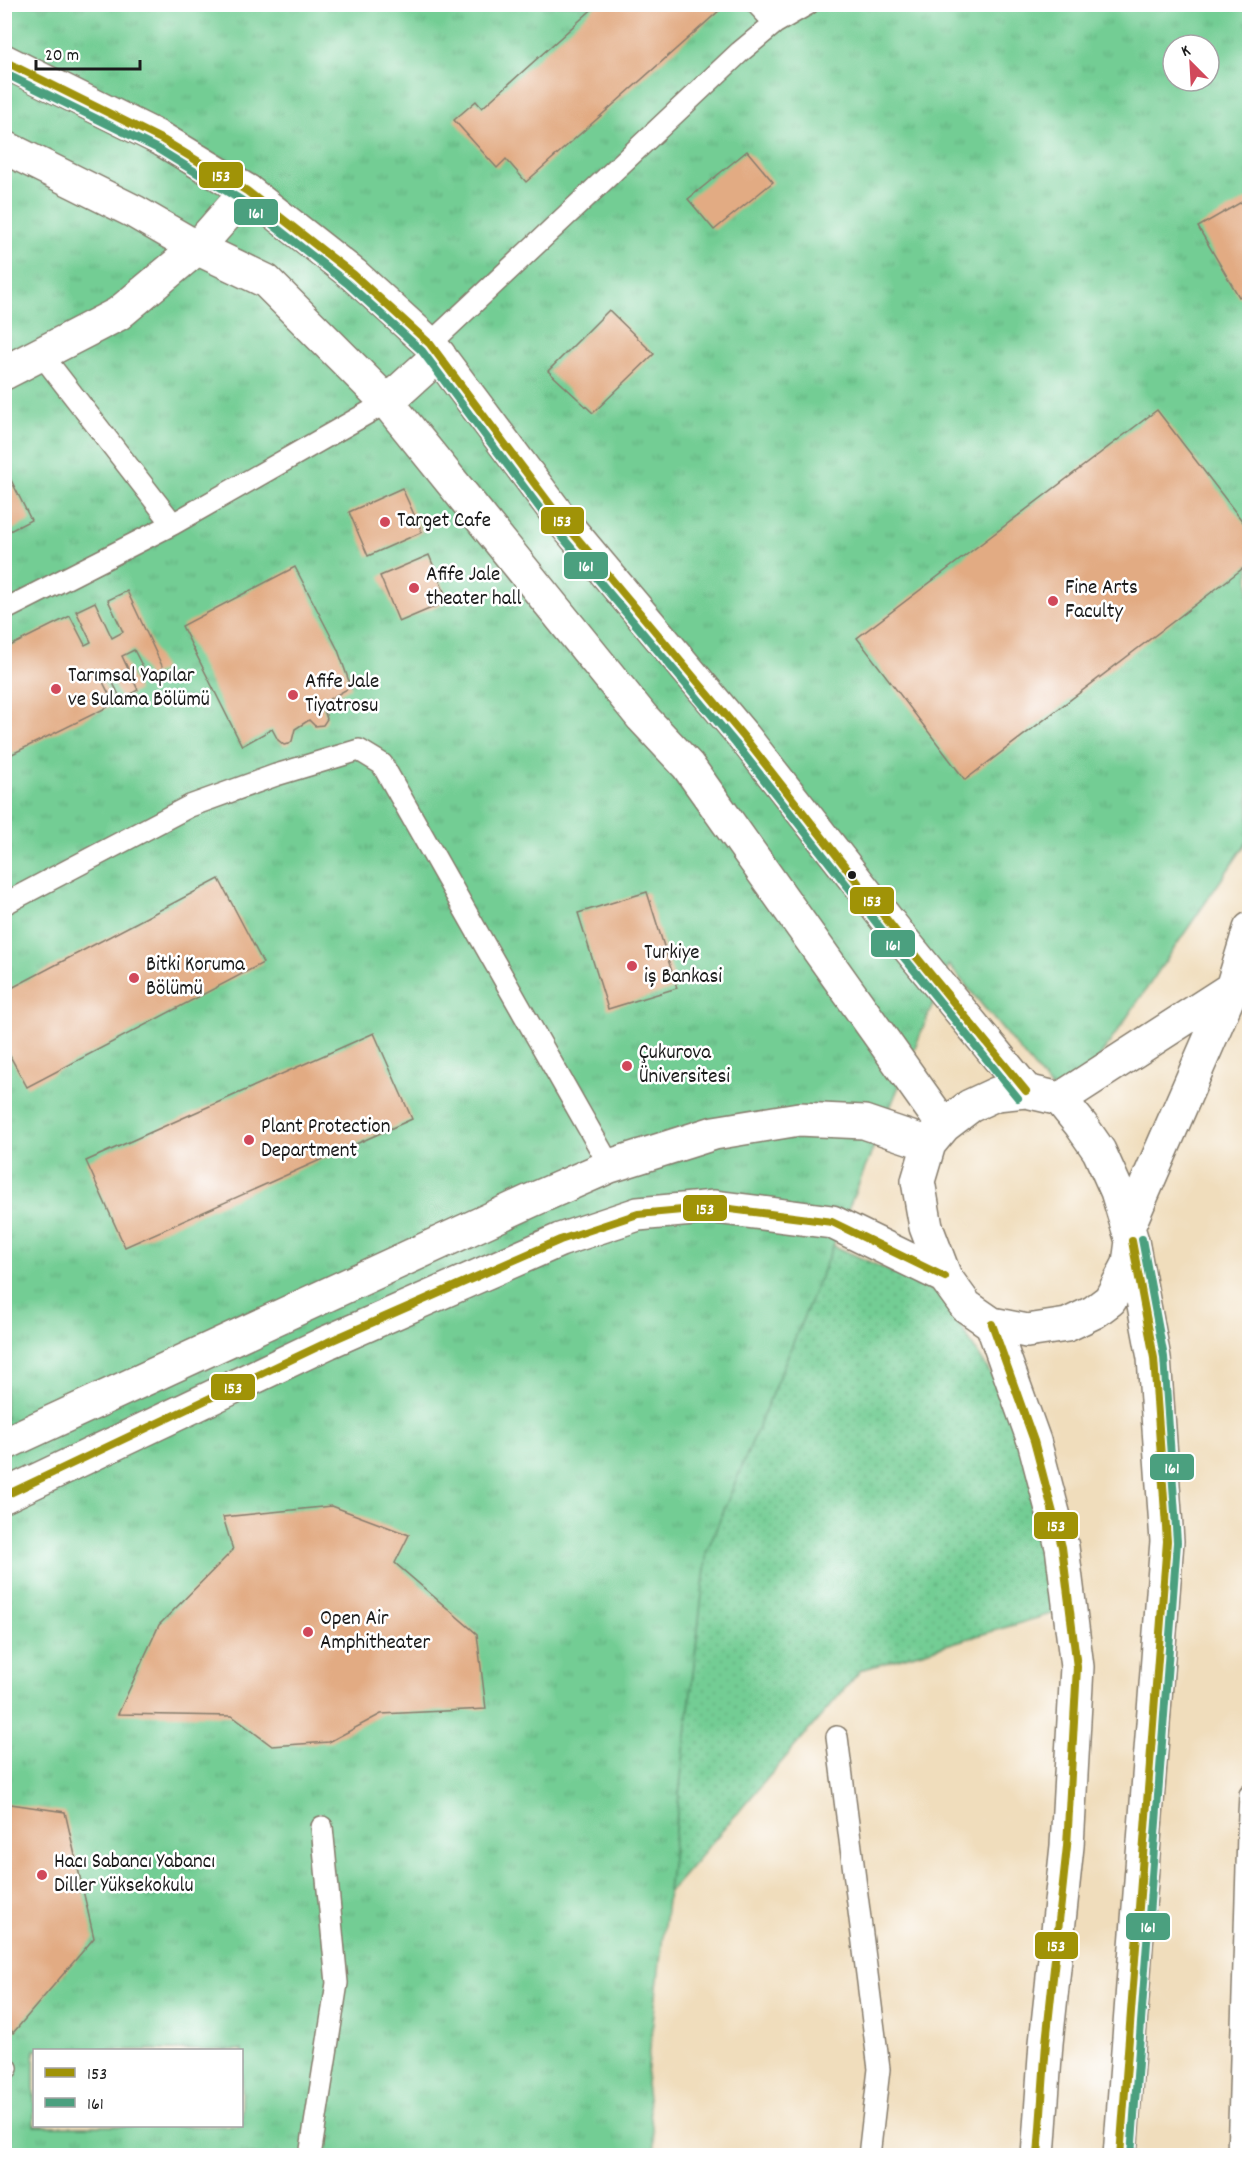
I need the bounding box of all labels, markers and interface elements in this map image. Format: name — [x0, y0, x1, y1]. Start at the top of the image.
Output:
scale bar — [36, 33, 140, 71]
north arrow — [1161, 33, 1221, 93]
text: K — [1178, 39, 1195, 64]
text: 20 m — [45, 44, 79, 69]
line badge: 153 — [198, 161, 244, 189]
text: 153 — [212, 166, 230, 189]
line badge: 161 — [233, 198, 279, 226]
text: 161 — [249, 203, 263, 226]
line badge: 153 — [540, 506, 585, 535]
place label: Target Cafe — [397, 507, 491, 537]
text: 153 — [553, 511, 571, 534]
marker: Target Cafe — [378, 515, 392, 529]
line badge: 161 — [563, 551, 609, 580]
text: 161 — [579, 556, 593, 579]
place label: Afife Jale theater hall — [426, 561, 522, 615]
place label: Fine Arts Faculty — [1065, 574, 1138, 628]
marker: Afife Jale theater hall — [407, 581, 421, 595]
marker: Fine Arts Faculty — [1046, 594, 1060, 608]
place label: Tarımsal Yapılar ve Sulama Bölümü — [68, 662, 210, 716]
place label: Afife Jale Tiyatrosu — [305, 668, 379, 722]
marker: Tarımsal Yapılar ve Sulama Bölümü — [49, 682, 63, 696]
marker: Afife Jale Tiyatrosu — [286, 688, 300, 702]
unlabelled marker — [846, 869, 858, 881]
line badge: 153 — [849, 886, 895, 915]
text: 153 — [863, 891, 881, 914]
line badge: 161 — [870, 929, 916, 958]
text: 161 — [886, 935, 900, 958]
place label: Turkiye iș Bankasi — [644, 939, 722, 993]
place label: Bitki Koruma Bölümü — [146, 951, 246, 1005]
marker: Turkiye iș Bankasi — [625, 959, 639, 973]
marker: Bitki Koruma Bölümü — [127, 971, 141, 985]
place label: Çukurova Üniversitesi — [639, 1039, 730, 1093]
marker: Çukurova Üniversitesi — [620, 1059, 634, 1073]
place label: Plant Protection Department — [261, 1113, 390, 1167]
marker: Plant Protection Department — [242, 1133, 256, 1147]
line badge: 153 — [682, 1194, 728, 1222]
text: 153 — [696, 1199, 714, 1222]
line badge: 153 — [210, 1373, 256, 1401]
text: 153 — [224, 1378, 242, 1401]
line badge: 161 — [1149, 1453, 1195, 1481]
text: 161 — [1165, 1458, 1179, 1481]
line badge: 153 — [1033, 1511, 1079, 1540]
text: 153 — [1047, 1516, 1065, 1539]
place label: Open Air Amphitheater — [320, 1605, 430, 1659]
marker: Open Air Amphitheater — [301, 1625, 315, 1639]
place label: Hacı Sabancı Yabancı Diller Yüksekokulu — [54, 1848, 215, 1902]
marker: Hacı Sabancı Yabancı Diller Yüksekokulu — [35, 1868, 49, 1882]
line badge: 161 — [1125, 1912, 1171, 1941]
text: 161 — [1141, 1917, 1155, 1940]
line badge: 153 — [1034, 1931, 1079, 1960]
text: 153 — [1047, 1936, 1065, 1959]
legend — [33, 2049, 243, 2127]
text: 153 — [87, 2063, 107, 2088]
text: 161 — [87, 2093, 104, 2118]

